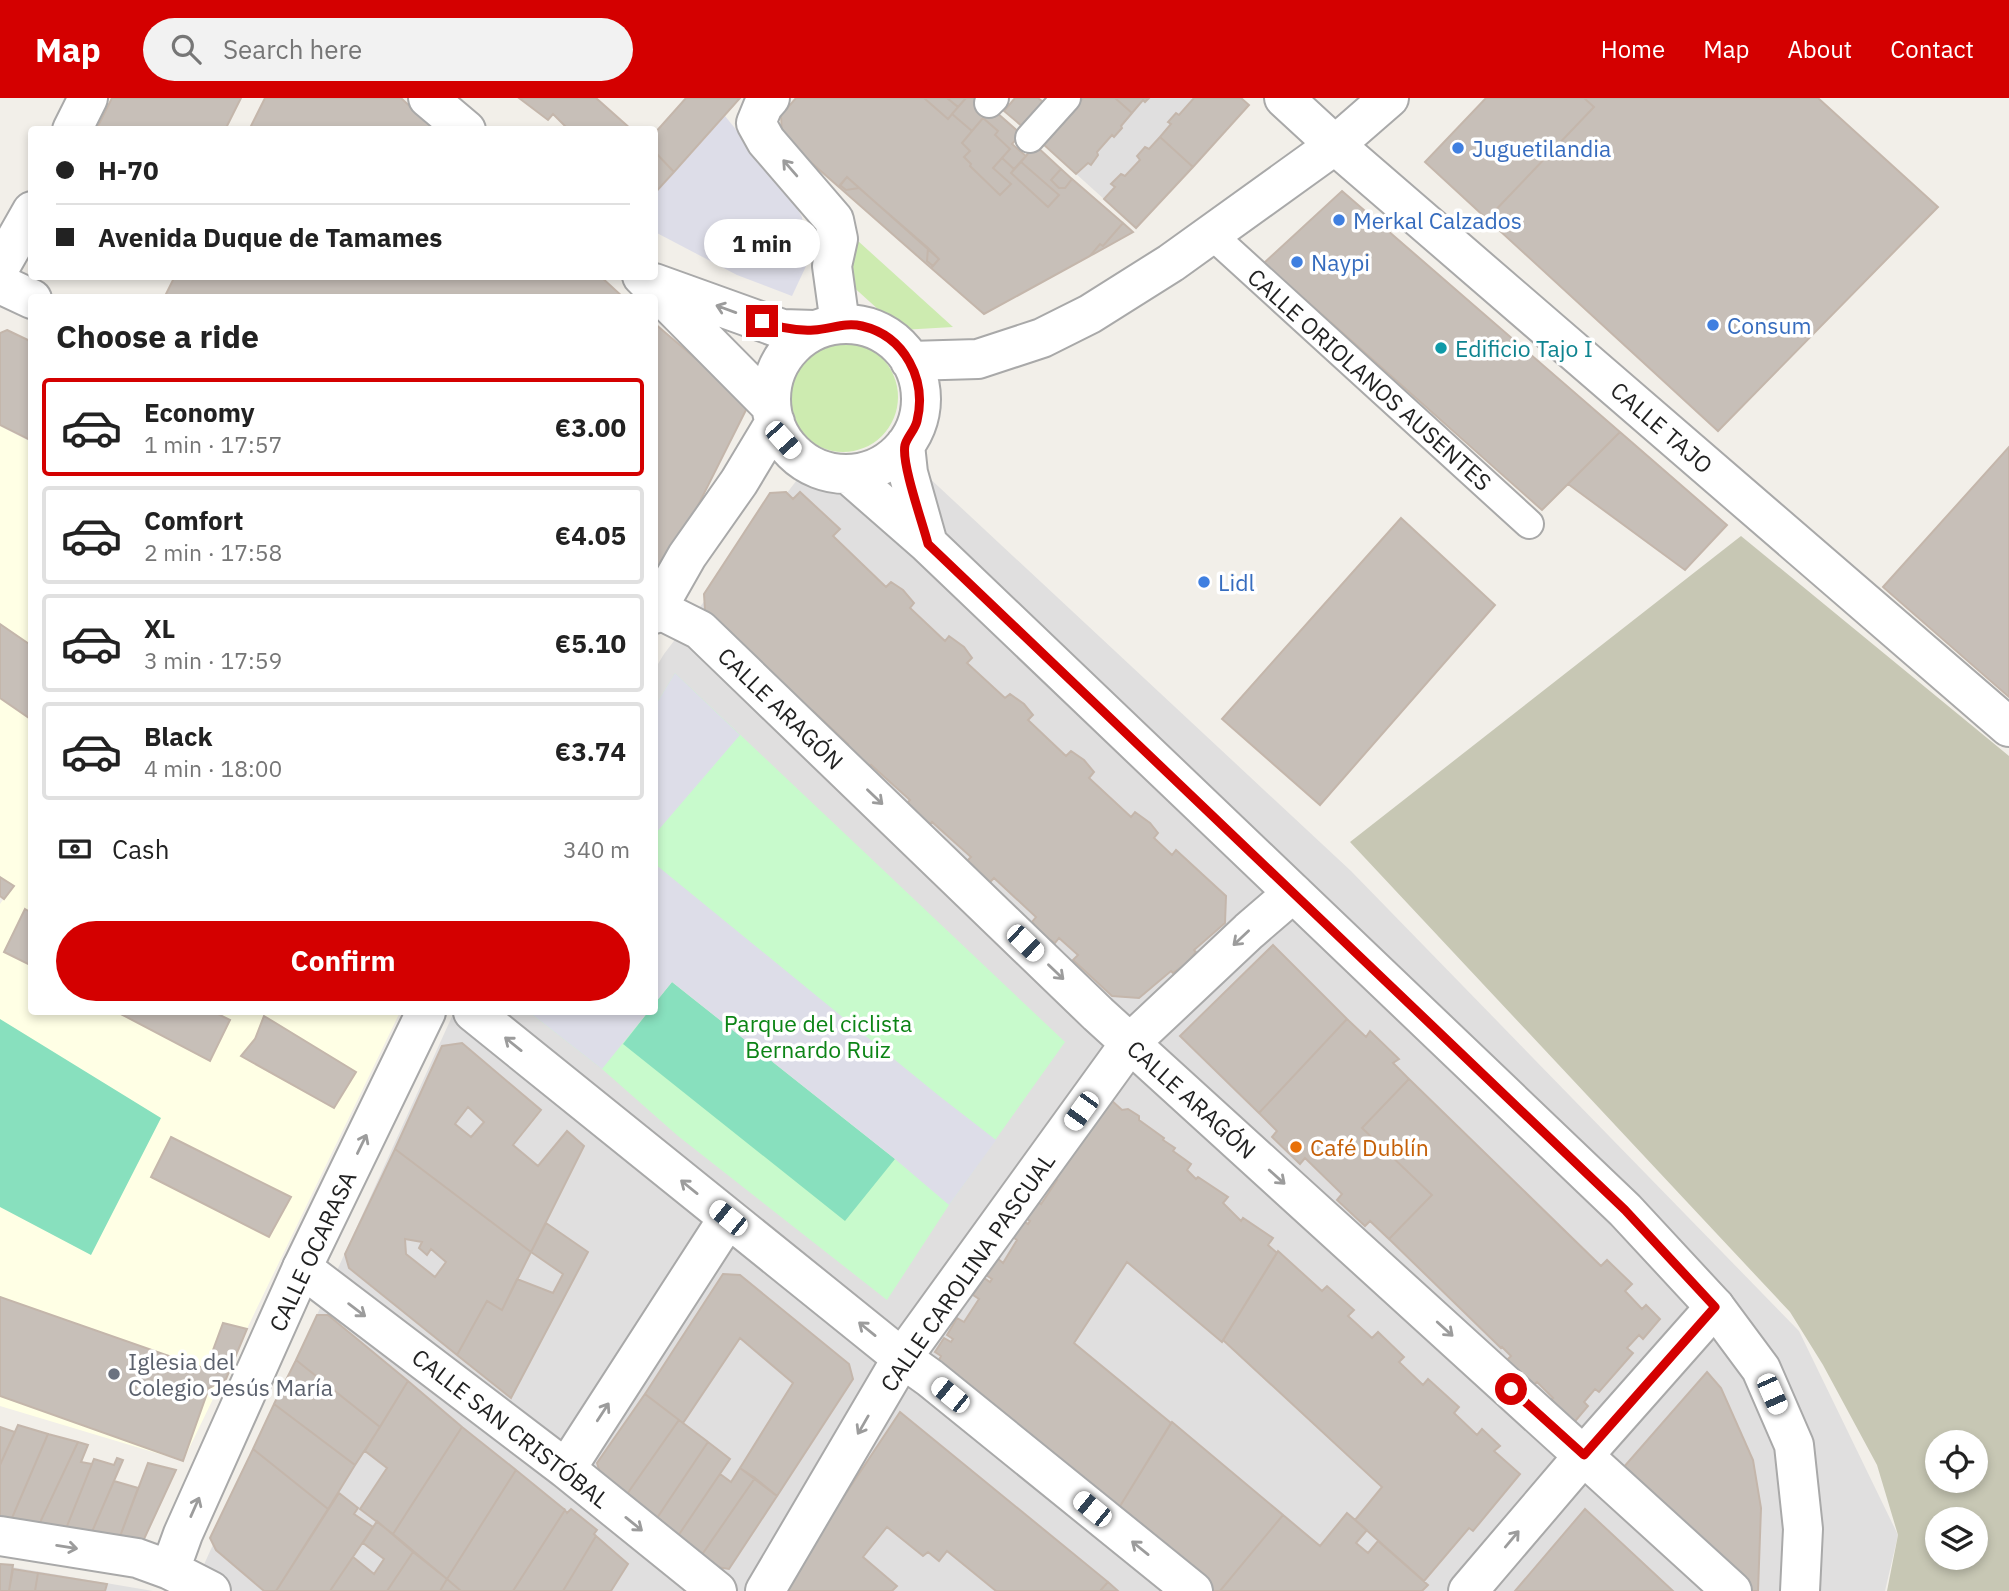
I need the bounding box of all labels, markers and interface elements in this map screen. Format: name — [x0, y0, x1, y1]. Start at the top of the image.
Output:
search box — [143, 18, 633, 81]
text: Map — [35, 28, 101, 71]
icon: search — [167, 30, 205, 68]
text: Search here — [223, 32, 362, 66]
text: Home — [1601, 33, 1665, 65]
text: Map — [1703, 33, 1749, 65]
text: About — [1787, 33, 1852, 65]
text: Contact — [1890, 33, 1974, 65]
place label: Juguetilandia — [1472, 133, 1611, 163]
marker: Juguetilandia — [1450, 140, 1466, 156]
text: H-70 — [98, 153, 159, 187]
one-way arrow — [782, 160, 798, 178]
place label: Merkal Calzados — [1353, 205, 1522, 235]
marker: Merkal Calzados — [1331, 212, 1347, 228]
text: Avenida Duque de Tamames — [98, 220, 442, 254]
callout: 1 min — [704, 220, 820, 268]
text: 1 min — [732, 228, 792, 258]
place label: Naypi — [1311, 247, 1370, 277]
marker: Naypi — [1289, 254, 1305, 270]
street label: CALLE ORIOLANOS AUSENTES — [1242, 261, 1498, 497]
one-way arrow — [716, 301, 738, 314]
route end — [746, 305, 778, 337]
place label: Consum — [1727, 310, 1812, 340]
text: Choose a ride — [56, 315, 259, 357]
marker: Consum — [1705, 317, 1721, 333]
place label: Edificio Tajo I — [1455, 333, 1593, 363]
marker: Edificio Tajo I — [1433, 340, 1449, 356]
street label: CALLE TAJO — [1605, 375, 1719, 479]
text: Economy — [144, 395, 255, 429]
icon: car — [60, 396, 123, 459]
text: €3.00 — [555, 410, 626, 444]
car — [762, 417, 805, 463]
text: 1 min · 17:57 — [144, 429, 282, 459]
text: Comfort — [144, 503, 243, 537]
icon: car — [60, 504, 123, 567]
text: €4.05 — [555, 518, 626, 552]
text: 2 min · 17:58 — [144, 537, 282, 567]
place label: Lidl — [1218, 567, 1255, 597]
marker: Lidl — [1196, 574, 1212, 590]
text: XL — [144, 611, 175, 645]
icon: car — [60, 612, 123, 675]
text: €5.10 — [555, 626, 626, 660]
street label: CALLE ARAGÓN — [712, 640, 850, 776]
text: 3 min · 17:59 — [144, 645, 282, 675]
text: Black — [144, 719, 212, 753]
icon: car — [60, 720, 123, 783]
text: €3.74 — [555, 734, 626, 768]
text: 4 min · 18:00 — [144, 753, 282, 783]
one-way arrow — [866, 789, 883, 806]
icon: cash — [56, 830, 94, 868]
text: Cash — [112, 832, 169, 866]
text: 340 m — [563, 834, 630, 864]
button: Confirm — [56, 921, 630, 1001]
car — [1003, 921, 1048, 965]
one-way arrow — [1233, 929, 1250, 946]
one-way arrow — [1047, 964, 1064, 981]
park label: Parque del ciclista Bernardo Ruiz — [724, 1008, 912, 1064]
street label: CALLE ARAGÓN — [1121, 1033, 1263, 1165]
one-way arrow — [504, 1036, 522, 1051]
car — [1061, 1088, 1102, 1134]
place label: Café Dublín — [1310, 1132, 1429, 1162]
one-way arrow — [356, 1134, 370, 1155]
marker: Café Dublín — [1288, 1139, 1304, 1155]
street label: CALLE CAROLINA PASCUAL — [873, 1147, 1061, 1397]
street label: CALLE OCARASA — [262, 1166, 362, 1336]
one-way arrow — [1268, 1168, 1285, 1185]
one-way arrow — [681, 1179, 699, 1195]
car — [706, 1197, 751, 1239]
one-way arrow — [347, 1302, 366, 1317]
one-way arrow — [1436, 1321, 1453, 1338]
one-way arrow — [859, 1322, 877, 1337]
street label: CALLE SAN CRISTÓBAL — [406, 1342, 616, 1514]
place label: Iglesia del Colegio Jesús María — [128, 1346, 333, 1402]
marker: Iglesia del Colegio Jesús María — [106, 1366, 122, 1382]
car — [1754, 1371, 1791, 1417]
route start — [1495, 1373, 1527, 1405]
car — [928, 1374, 973, 1416]
one-way arrow — [596, 1402, 610, 1422]
one-way arrow — [856, 1414, 870, 1434]
map controls — [1925, 1430, 1988, 1570]
button: locate — [1925, 1430, 1988, 1493]
car — [1070, 1488, 1115, 1530]
one-way arrow — [189, 1497, 202, 1518]
button: layers — [1925, 1507, 1988, 1570]
one-way arrow — [624, 1516, 642, 1531]
one-way arrow — [1504, 1530, 1520, 1548]
one-way arrow — [1132, 1540, 1150, 1556]
one-way arrow — [56, 1541, 78, 1554]

